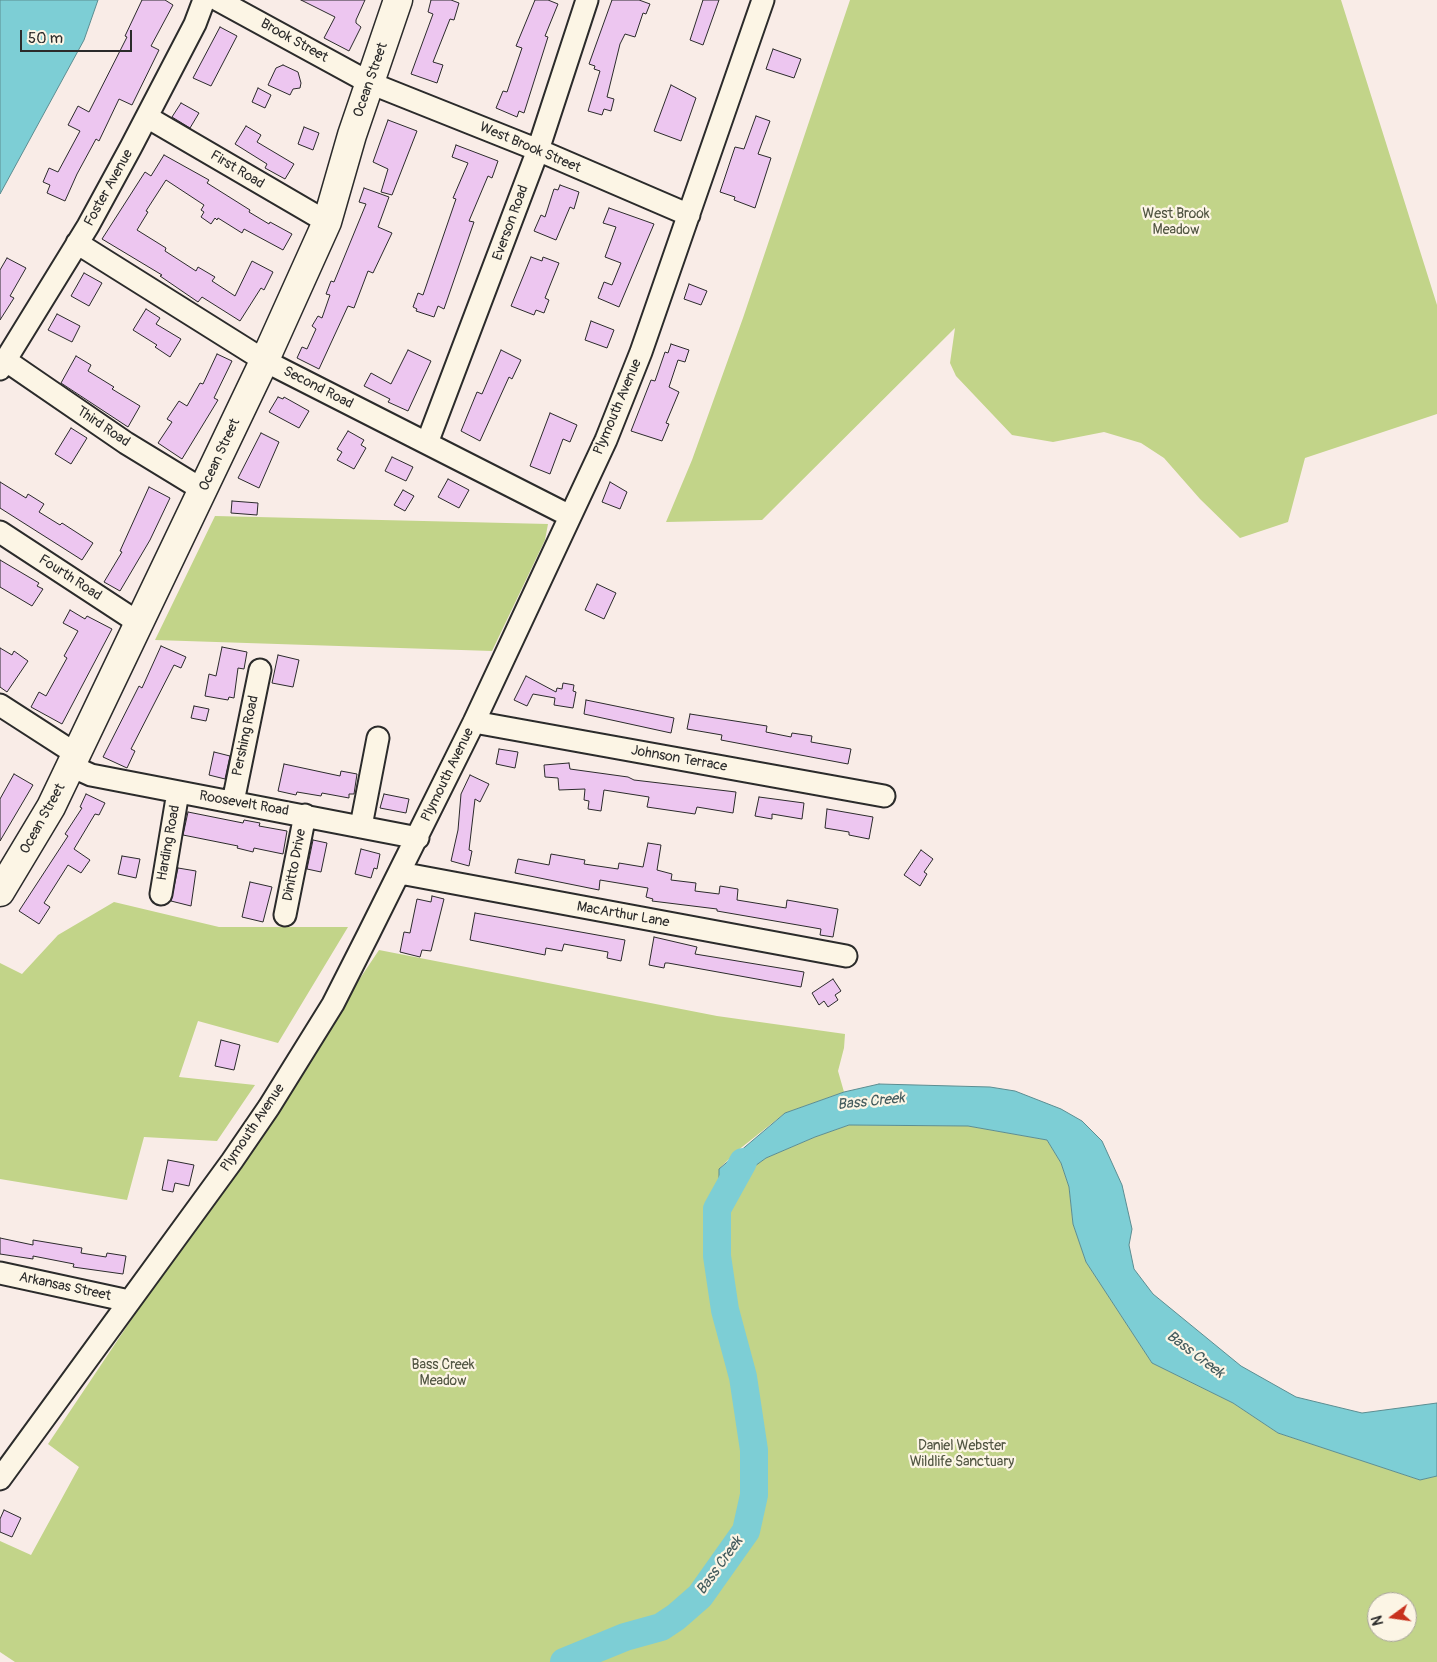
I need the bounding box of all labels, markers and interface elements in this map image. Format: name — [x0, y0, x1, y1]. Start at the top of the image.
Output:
street label: Brook Street — [257, 16, 331, 66]
scale bar — [22, 20, 135, 52]
text: 50 m — [28, 29, 63, 48]
street label: Ocean Street — [350, 40, 392, 120]
street label: West Brook Street — [477, 119, 583, 177]
street label: Foster Avenue — [81, 147, 137, 229]
street label: First Road — [207, 147, 267, 193]
street label: Everson Road — [490, 183, 532, 263]
park label: West Brook Meadow — [1142, 206, 1210, 238]
street label: Plymouth Avenue — [590, 357, 646, 457]
street label: Second Road — [280, 363, 356, 413]
street label: Third Road — [73, 403, 133, 451]
street label: Ocean Street — [196, 416, 244, 494]
street label: Fourth Road — [35, 551, 105, 605]
street label: Pershing Road — [229, 694, 263, 778]
street label: Plymouth Avenue — [418, 725, 478, 825]
street label: Johnson Terrace — [630, 742, 728, 776]
street label: Ocean Street — [17, 781, 69, 857]
street label: Roosevelt Road — [198, 788, 290, 820]
street label: Harding Road — [154, 804, 184, 882]
street label: Dinitto Drive — [280, 827, 310, 903]
street label: MacArthur Lane — [575, 899, 671, 931]
street label: Plymouth Avenue — [217, 1081, 289, 1175]
water label: Bass Creek — [837, 1090, 905, 1114]
street label: Arkansas Street — [17, 1269, 113, 1305]
water label: Bass Creek — [1163, 1328, 1227, 1382]
park label: Bass Creek Meadow — [412, 1357, 474, 1390]
park label: Daniel Webster Wildlife Sanctuary — [910, 1438, 1014, 1470]
water label: Bass Creek — [693, 1533, 747, 1599]
north arrow — [1367, 1592, 1417, 1642]
text: N — [1369, 1614, 1387, 1627]

